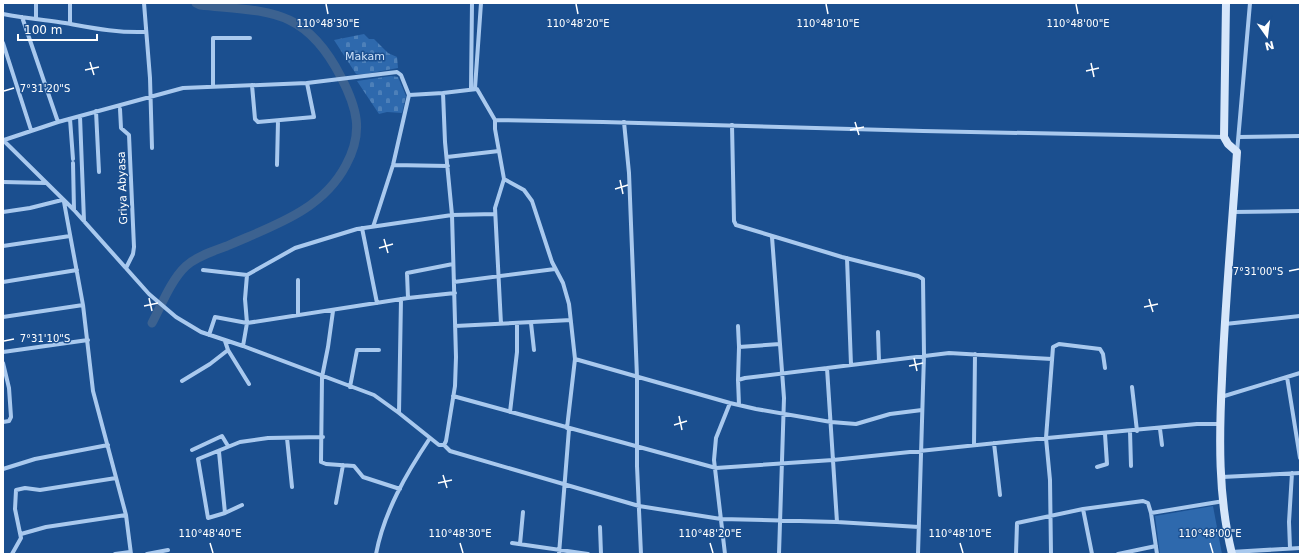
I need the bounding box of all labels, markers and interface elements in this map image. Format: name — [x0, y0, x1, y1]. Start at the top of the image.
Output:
scale bar — [18, 16, 97, 42]
north arrow — [1247, 16, 1287, 56]
text: 110°48'30"E — [296, 18, 360, 29]
text: 110°48'20"E — [546, 18, 610, 29]
text: 110°48'10"E — [796, 18, 860, 29]
text: 110°48'00"E — [1046, 18, 1110, 29]
text: 100 m — [24, 23, 62, 37]
text: N — [1263, 38, 1275, 53]
park label: Makam — [345, 50, 385, 63]
text: 7°31'20"S — [20, 83, 70, 94]
street label: Griya Abyasa — [115, 151, 130, 225]
text: 7°31'00"S — [1233, 266, 1283, 277]
text: 7°31'10"S — [20, 333, 70, 344]
text: 110°48'40"E — [178, 528, 242, 539]
text: 110°48'30"E — [428, 528, 492, 539]
text: 110°48'20"E — [678, 528, 742, 539]
text: 110°48'10"E — [928, 528, 992, 539]
text: 110°48'00"E — [1178, 528, 1242, 539]

